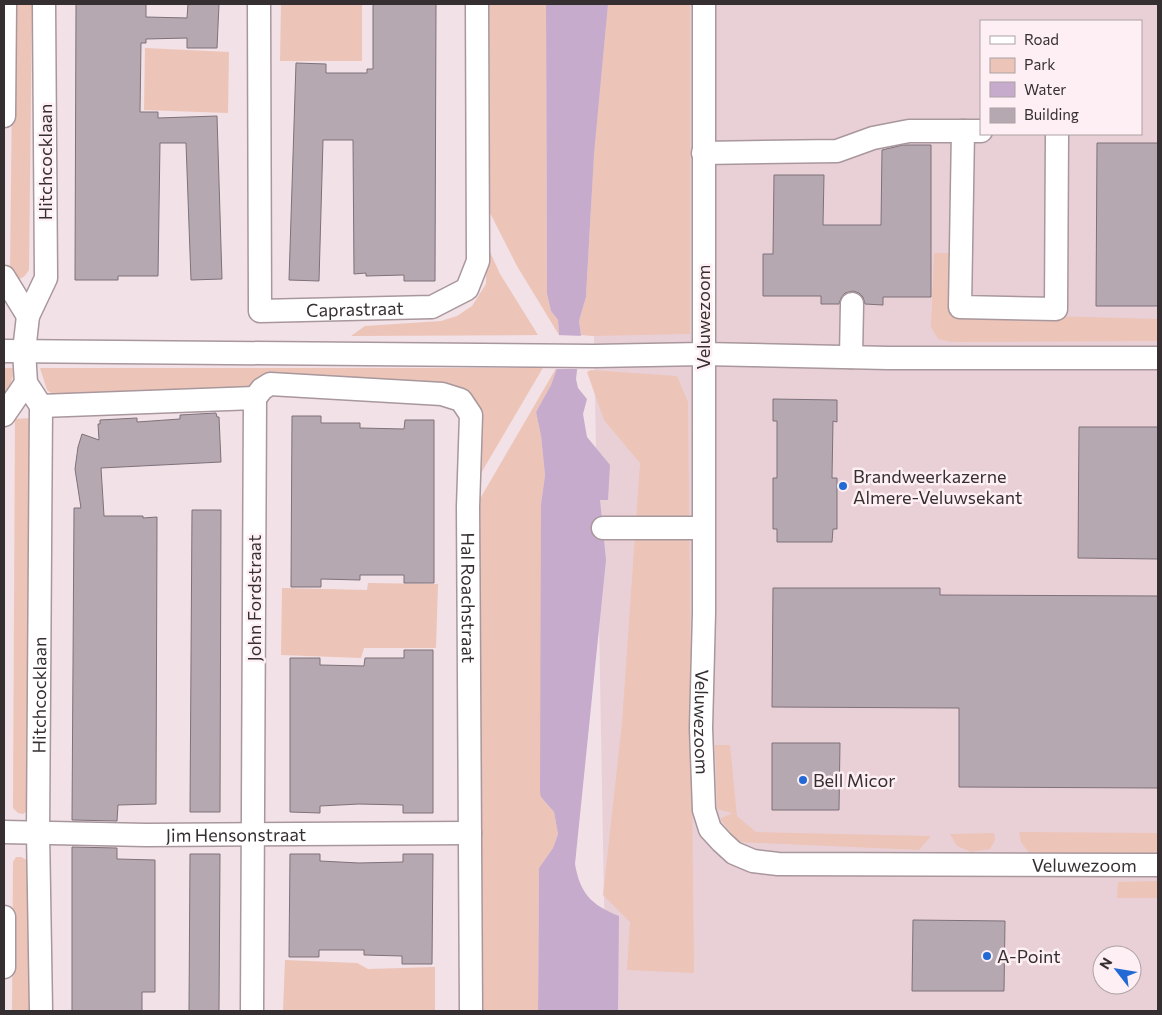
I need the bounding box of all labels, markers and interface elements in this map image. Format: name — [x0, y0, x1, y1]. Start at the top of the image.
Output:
legend — [980, 20, 1142, 135]
text: Road — [1024, 30, 1059, 48]
text: Park — [1024, 55, 1055, 73]
text: Water — [1024, 80, 1066, 98]
street label: Hitchcocklaan — [34, 104, 56, 220]
text: Building — [1024, 105, 1079, 123]
street label: Veluwezoom — [692, 265, 714, 369]
street label: Caprastraat — [306, 297, 404, 321]
place label: Brandweerkazerne Almere-Veluwsekant — [853, 465, 1022, 508]
marker: Brandweerkazerne Almere-Veluwsekant — [837, 480, 849, 492]
street label: Hal Roachstraat — [457, 532, 480, 663]
street label: John Fordstraat — [243, 535, 265, 661]
street label: Hitchcocklaan — [28, 637, 50, 753]
street label: Veluwezoom — [690, 669, 714, 775]
place label: Bell Micor — [813, 769, 895, 791]
marker: Bell Micor — [797, 774, 809, 786]
street label: Jim Hensonstraat — [166, 823, 306, 846]
street label: Veluwezoom — [1032, 854, 1137, 876]
place label: A-Point — [997, 945, 1061, 967]
north arrow — [1092, 945, 1142, 995]
marker: A-Point — [981, 950, 993, 962]
text: N — [1095, 954, 1115, 972]

